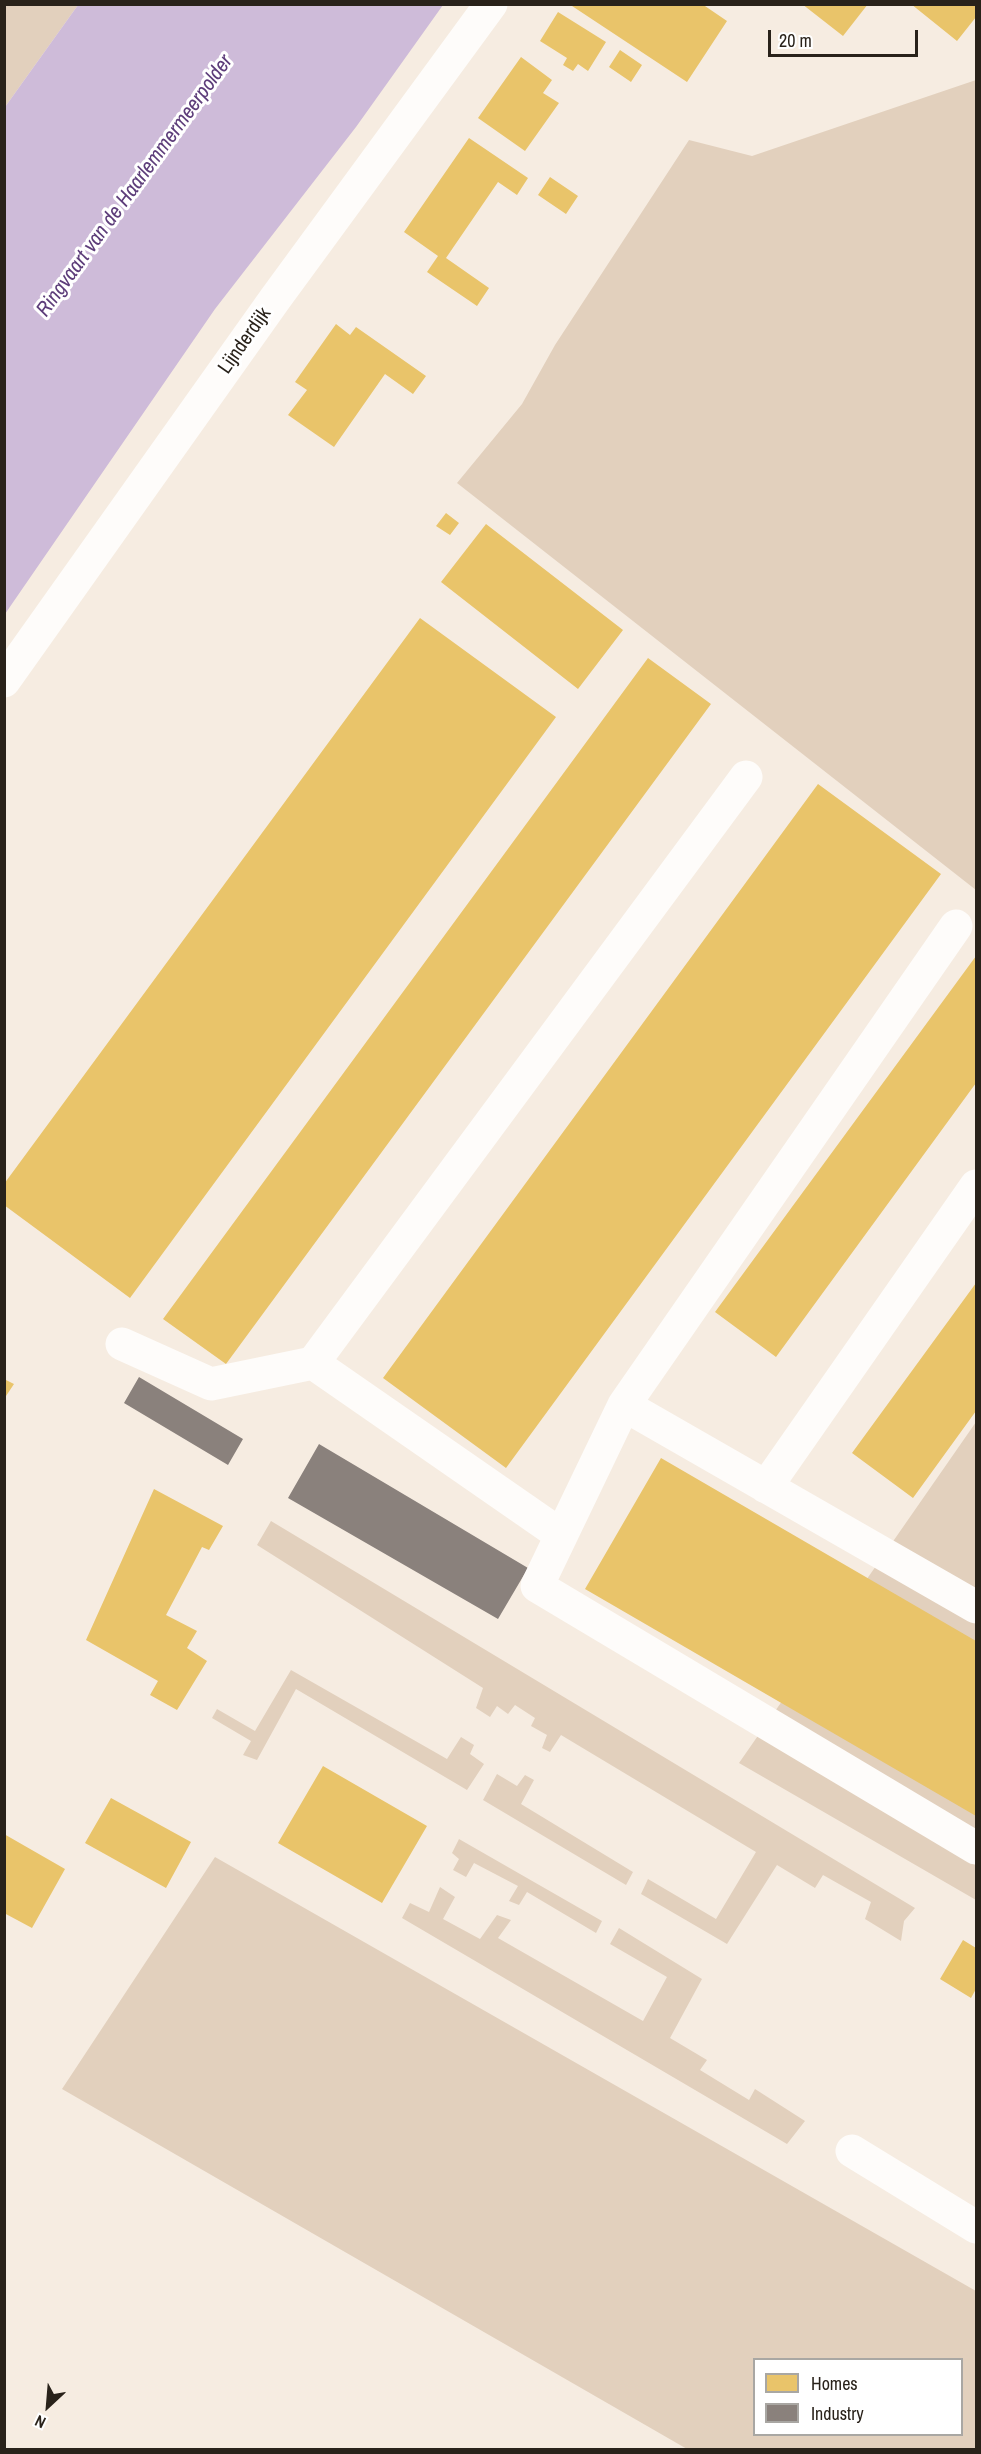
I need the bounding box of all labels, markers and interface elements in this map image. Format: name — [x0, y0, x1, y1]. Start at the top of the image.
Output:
scale bar — [771, 18, 921, 56]
text: 20 m — [779, 28, 812, 53]
water label: Ringvaart van de Haarlemmermeerpolder — [31, 50, 239, 322]
street label: Lijnderdijk — [213, 303, 277, 379]
legend — [753, 2358, 963, 2436]
text: Homes — [811, 2371, 858, 2396]
north arrow — [18, 2376, 78, 2436]
text: Industry — [811, 2401, 864, 2426]
text: N — [31, 2410, 49, 2434]

